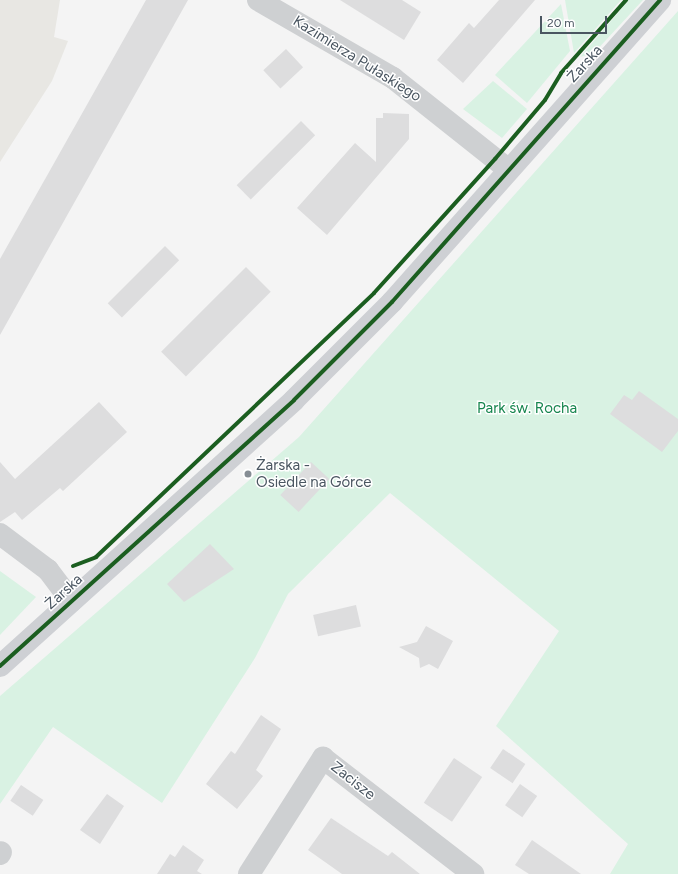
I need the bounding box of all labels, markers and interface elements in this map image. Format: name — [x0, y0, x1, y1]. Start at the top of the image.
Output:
scale bar — [542, 8, 609, 34]
street label: Kazimierza Pułaskiego — [289, 12, 425, 106]
text: 20 m — [547, 16, 575, 30]
street label: Żarska — [564, 42, 606, 86]
park label: Park św. Rocha — [477, 400, 577, 418]
place label: Żarska - Osiedle na Górce — [256, 456, 371, 491]
marker: Żarska - Osiedle na Górce — [243, 469, 253, 479]
street label: Żarska — [42, 571, 86, 613]
street label: Zacisze — [327, 758, 379, 804]

